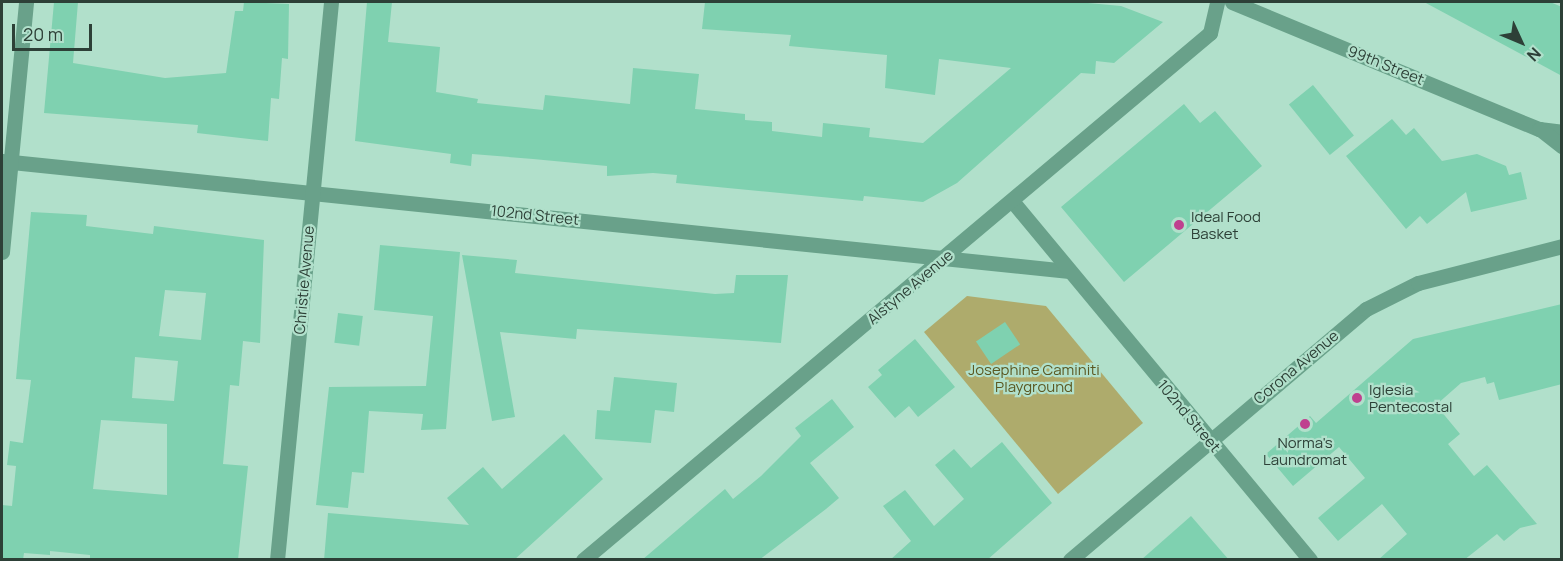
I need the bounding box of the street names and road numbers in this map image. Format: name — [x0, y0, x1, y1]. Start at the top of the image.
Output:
street label: 99th Street — [1345, 42, 1427, 88]
street label: 102nd Street — [490, 201, 580, 229]
street label: Christie Avenue — [290, 225, 318, 335]
street label: Alstyne Avenue — [863, 246, 957, 328]
street label: Corona Avenue — [1250, 326, 1342, 408]
street label: 102nd Street — [1154, 376, 1224, 456]

